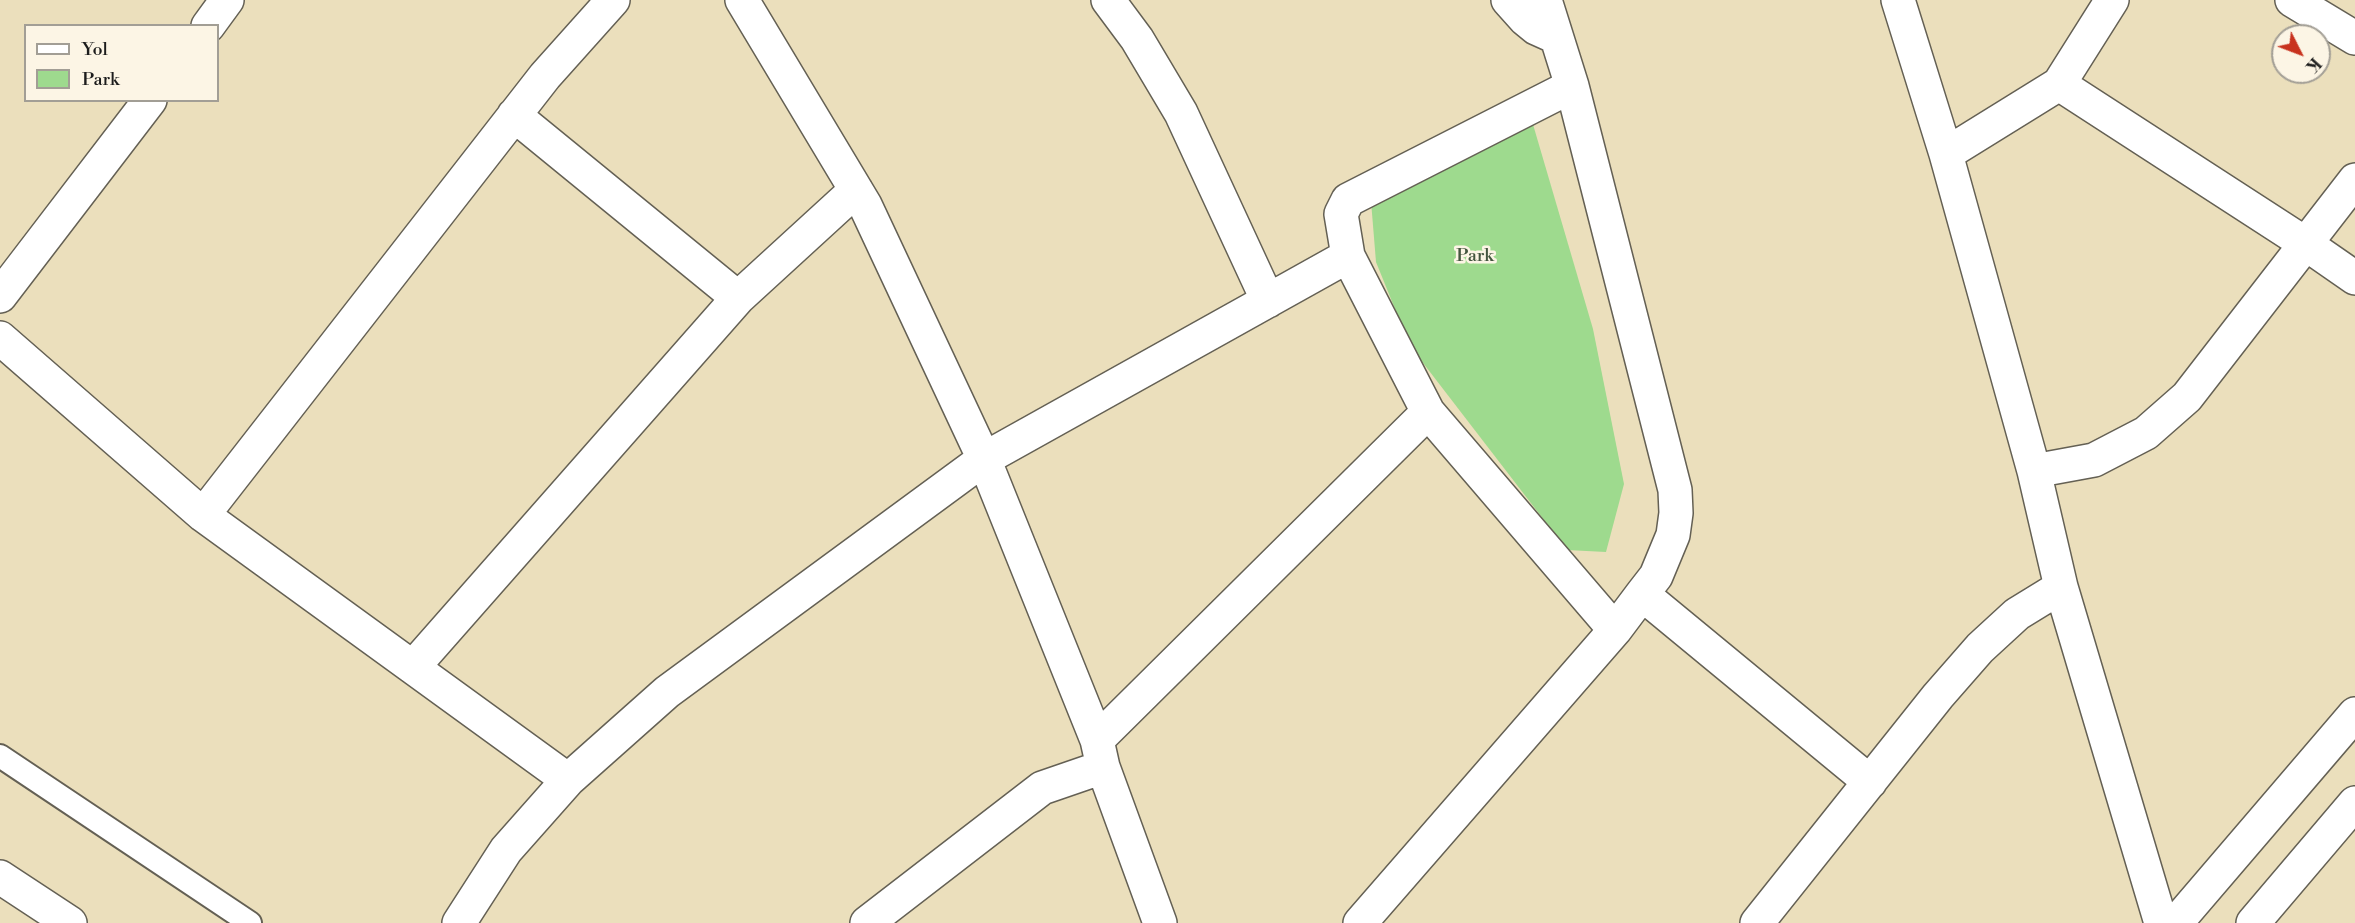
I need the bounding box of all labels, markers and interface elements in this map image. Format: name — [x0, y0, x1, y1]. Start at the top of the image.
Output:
legend — [24, 24, 219, 102]
north arrow — [2271, 24, 2331, 84]
text: Yol — [82, 38, 108, 61]
text: K — [2301, 53, 2325, 76]
text: Park — [82, 68, 119, 91]
park label: Park — [1456, 246, 1494, 268]

